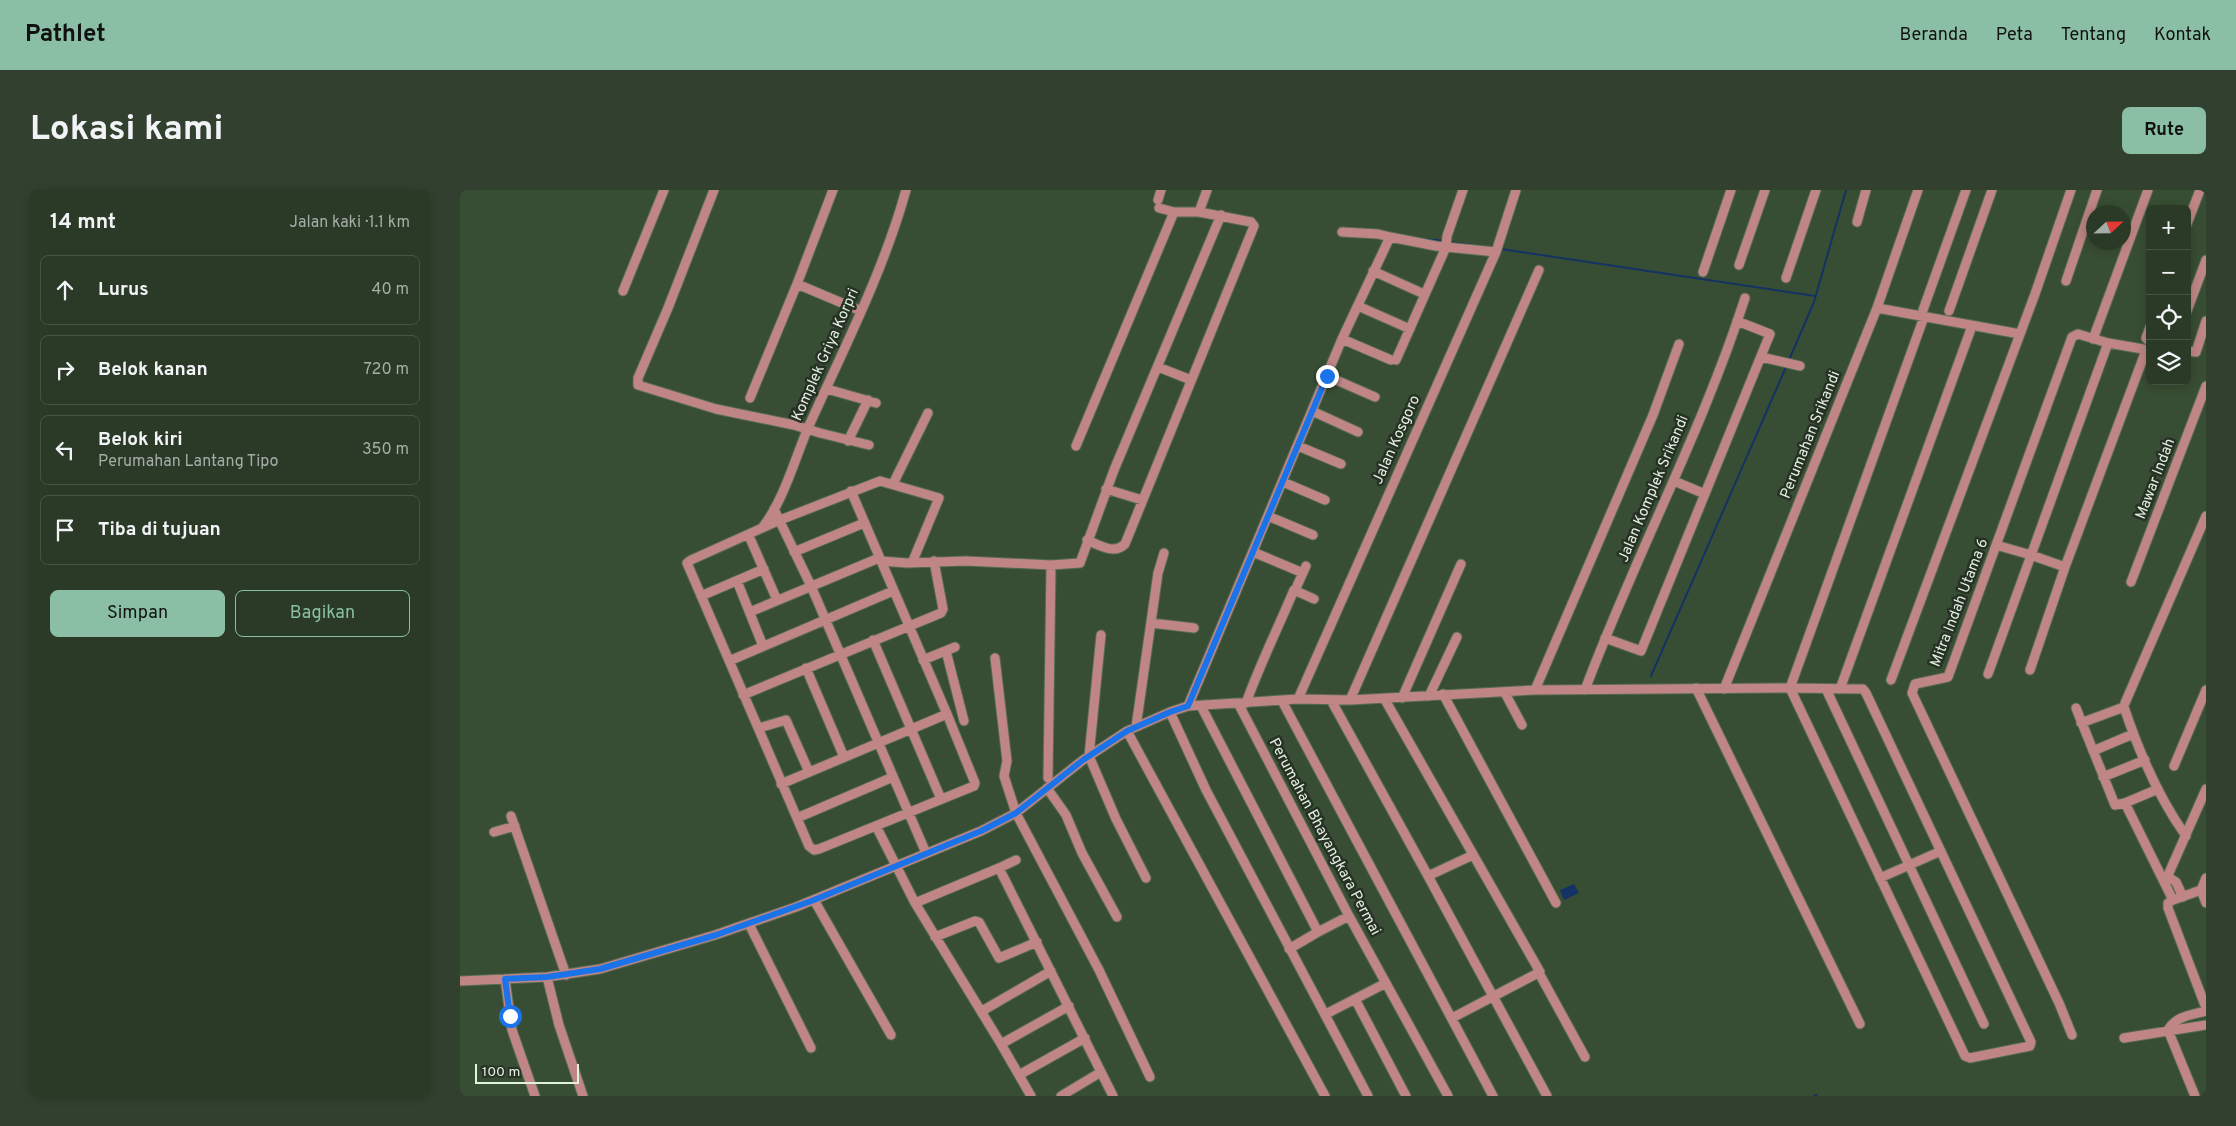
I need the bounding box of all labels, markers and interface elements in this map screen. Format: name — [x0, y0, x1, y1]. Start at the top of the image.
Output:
text: Pathlet — [25, 20, 106, 50]
text: Beranda — [1899, 24, 1968, 47]
text: Peta — [1996, 24, 2033, 47]
text: Tentang — [2061, 24, 2126, 47]
text: Kontak — [2154, 24, 2211, 47]
button: Rute — [2122, 107, 2206, 154]
text: Lokasi kami — [30, 108, 223, 152]
north arrow — [2086, 205, 2131, 250]
map controls — [2146, 205, 2191, 385]
button: + — [2146, 205, 2191, 250]
text: 14 mnt — [50, 209, 116, 236]
text: Jalan kaki · 1.1 km — [289, 213, 410, 233]
button: − — [2146, 250, 2191, 295]
icon: ahead — [51, 276, 79, 304]
text: Lurus — [98, 278, 149, 302]
text: 40 m — [371, 280, 409, 300]
street label: Komplek Griya Korpri — [788, 286, 864, 424]
button: locate — [2146, 295, 2191, 340]
button: layers — [2146, 340, 2191, 385]
icon: right — [51, 356, 79, 384]
text: Belok kanan — [98, 358, 208, 382]
text: 720 m — [364, 360, 409, 380]
route end — [1316, 365, 1339, 388]
street label: Perumahan Srikandi — [1777, 368, 1845, 502]
street label: Jalan Kosgoro — [1369, 393, 1425, 487]
street label: Jalan Komplek Srikandi — [1614, 413, 1694, 565]
text: Belok kiri — [98, 428, 183, 452]
icon: left — [51, 436, 79, 464]
street label: Mawar Indah — [2132, 436, 2180, 522]
text: 350 m — [362, 440, 409, 460]
text: Perumahan Lantang Tipo — [98, 452, 278, 472]
icon: arrive — [51, 516, 79, 544]
text: Tiba di tujuan — [98, 518, 221, 542]
street label: Mitra Indah Utama 6 — [1927, 536, 1993, 670]
button: Simpan — [50, 590, 225, 637]
button: Bagikan — [235, 590, 410, 637]
street label: Perumahan Bhayangkara Permai — [1264, 735, 1384, 939]
route start — [499, 1005, 522, 1028]
scale bar — [475, 1061, 579, 1084]
text: 100 m — [482, 1064, 520, 1081]

